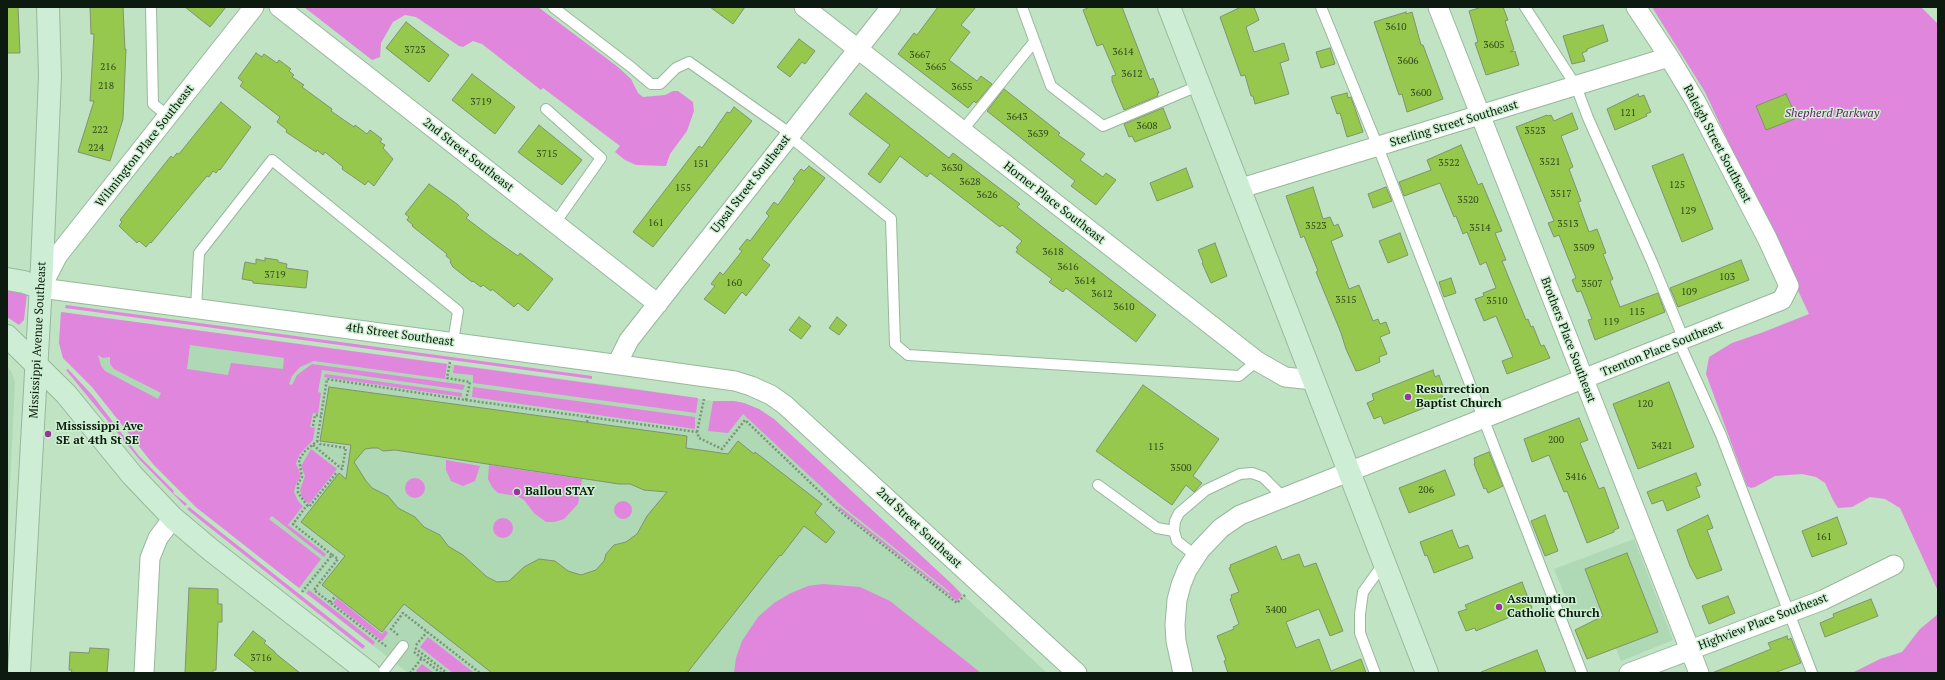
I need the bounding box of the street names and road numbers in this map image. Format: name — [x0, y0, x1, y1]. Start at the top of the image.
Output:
street label: Wilmington Place Southeast — [93, 82, 197, 210]
street label: Raleigh Street Southeast — [1680, 83, 1754, 205]
street label: Sterling Street Southeast — [1388, 98, 1520, 150]
street label: 2nd Street Southeast — [420, 115, 516, 195]
street label: Upsal Street Southeast — [708, 132, 794, 236]
street label: Horner Place Southeast — [1000, 159, 1108, 247]
street label: Mississippi Avenue Southeast — [27, 261, 49, 419]
street label: Brothers Place Southeast — [1537, 275, 1599, 405]
street label: Trenton Place Southeast — [1599, 318, 1725, 380]
street label: 4th Street Southeast — [345, 320, 455, 350]
street label: 2nd Street Southeast — [873, 485, 965, 571]
street label: Highview Place Southeast — [1696, 591, 1830, 653]

